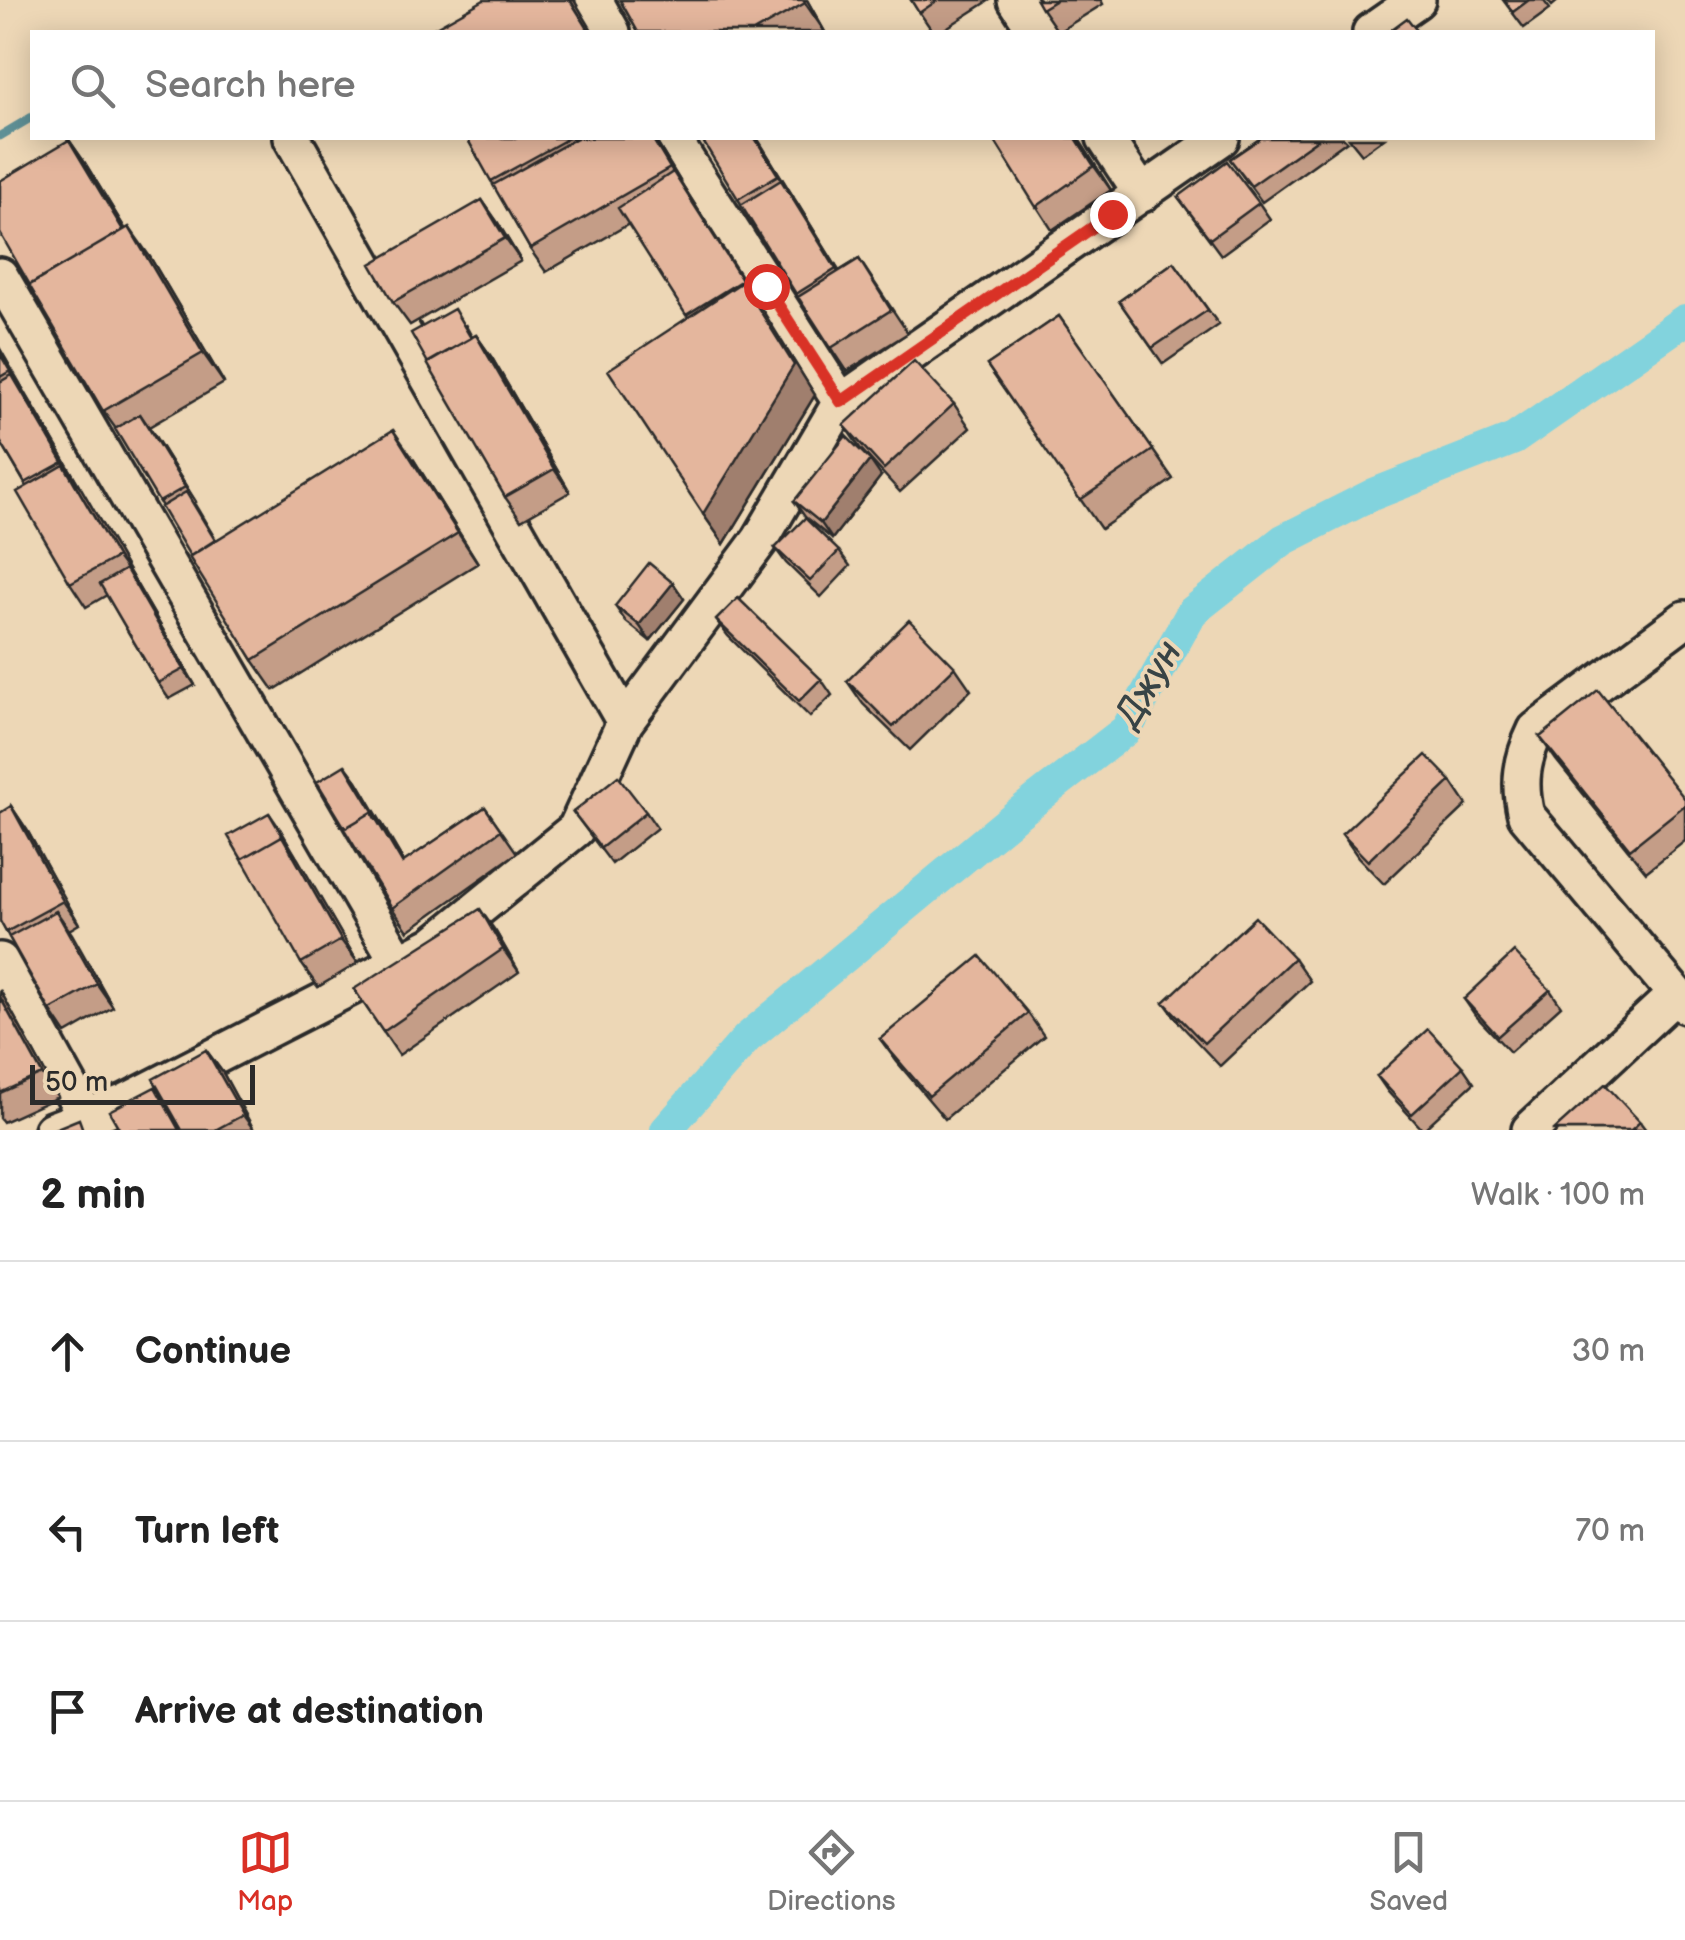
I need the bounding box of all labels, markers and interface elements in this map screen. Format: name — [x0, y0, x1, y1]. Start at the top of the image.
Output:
search box — [30, 30, 1655, 140]
icon: search — [65, 58, 120, 113]
text: Search here — [145, 63, 356, 108]
route end — [1090, 192, 1136, 238]
route start — [744, 264, 790, 310]
water label: Джун — [1105, 633, 1192, 737]
scale bar — [30, 1060, 255, 1104]
text: 50 m — [45, 1066, 108, 1099]
text: 2 min — [40, 1170, 146, 1221]
text: Walk · 100 m — [1471, 1176, 1645, 1215]
icon: ahead — [40, 1324, 95, 1379]
text: Continue — [135, 1329, 291, 1374]
text: 30 m — [1571, 1332, 1645, 1371]
icon: left — [40, 1504, 95, 1559]
text: Turn left — [135, 1509, 279, 1554]
text: 70 m — [1575, 1512, 1645, 1551]
icon: arrive — [40, 1684, 95, 1739]
text: Arrive at destination — [135, 1689, 484, 1734]
tab: Map — [237, 1825, 293, 1918]
tab: Directions — [767, 1825, 896, 1918]
tab: Saved — [1370, 1825, 1448, 1918]

